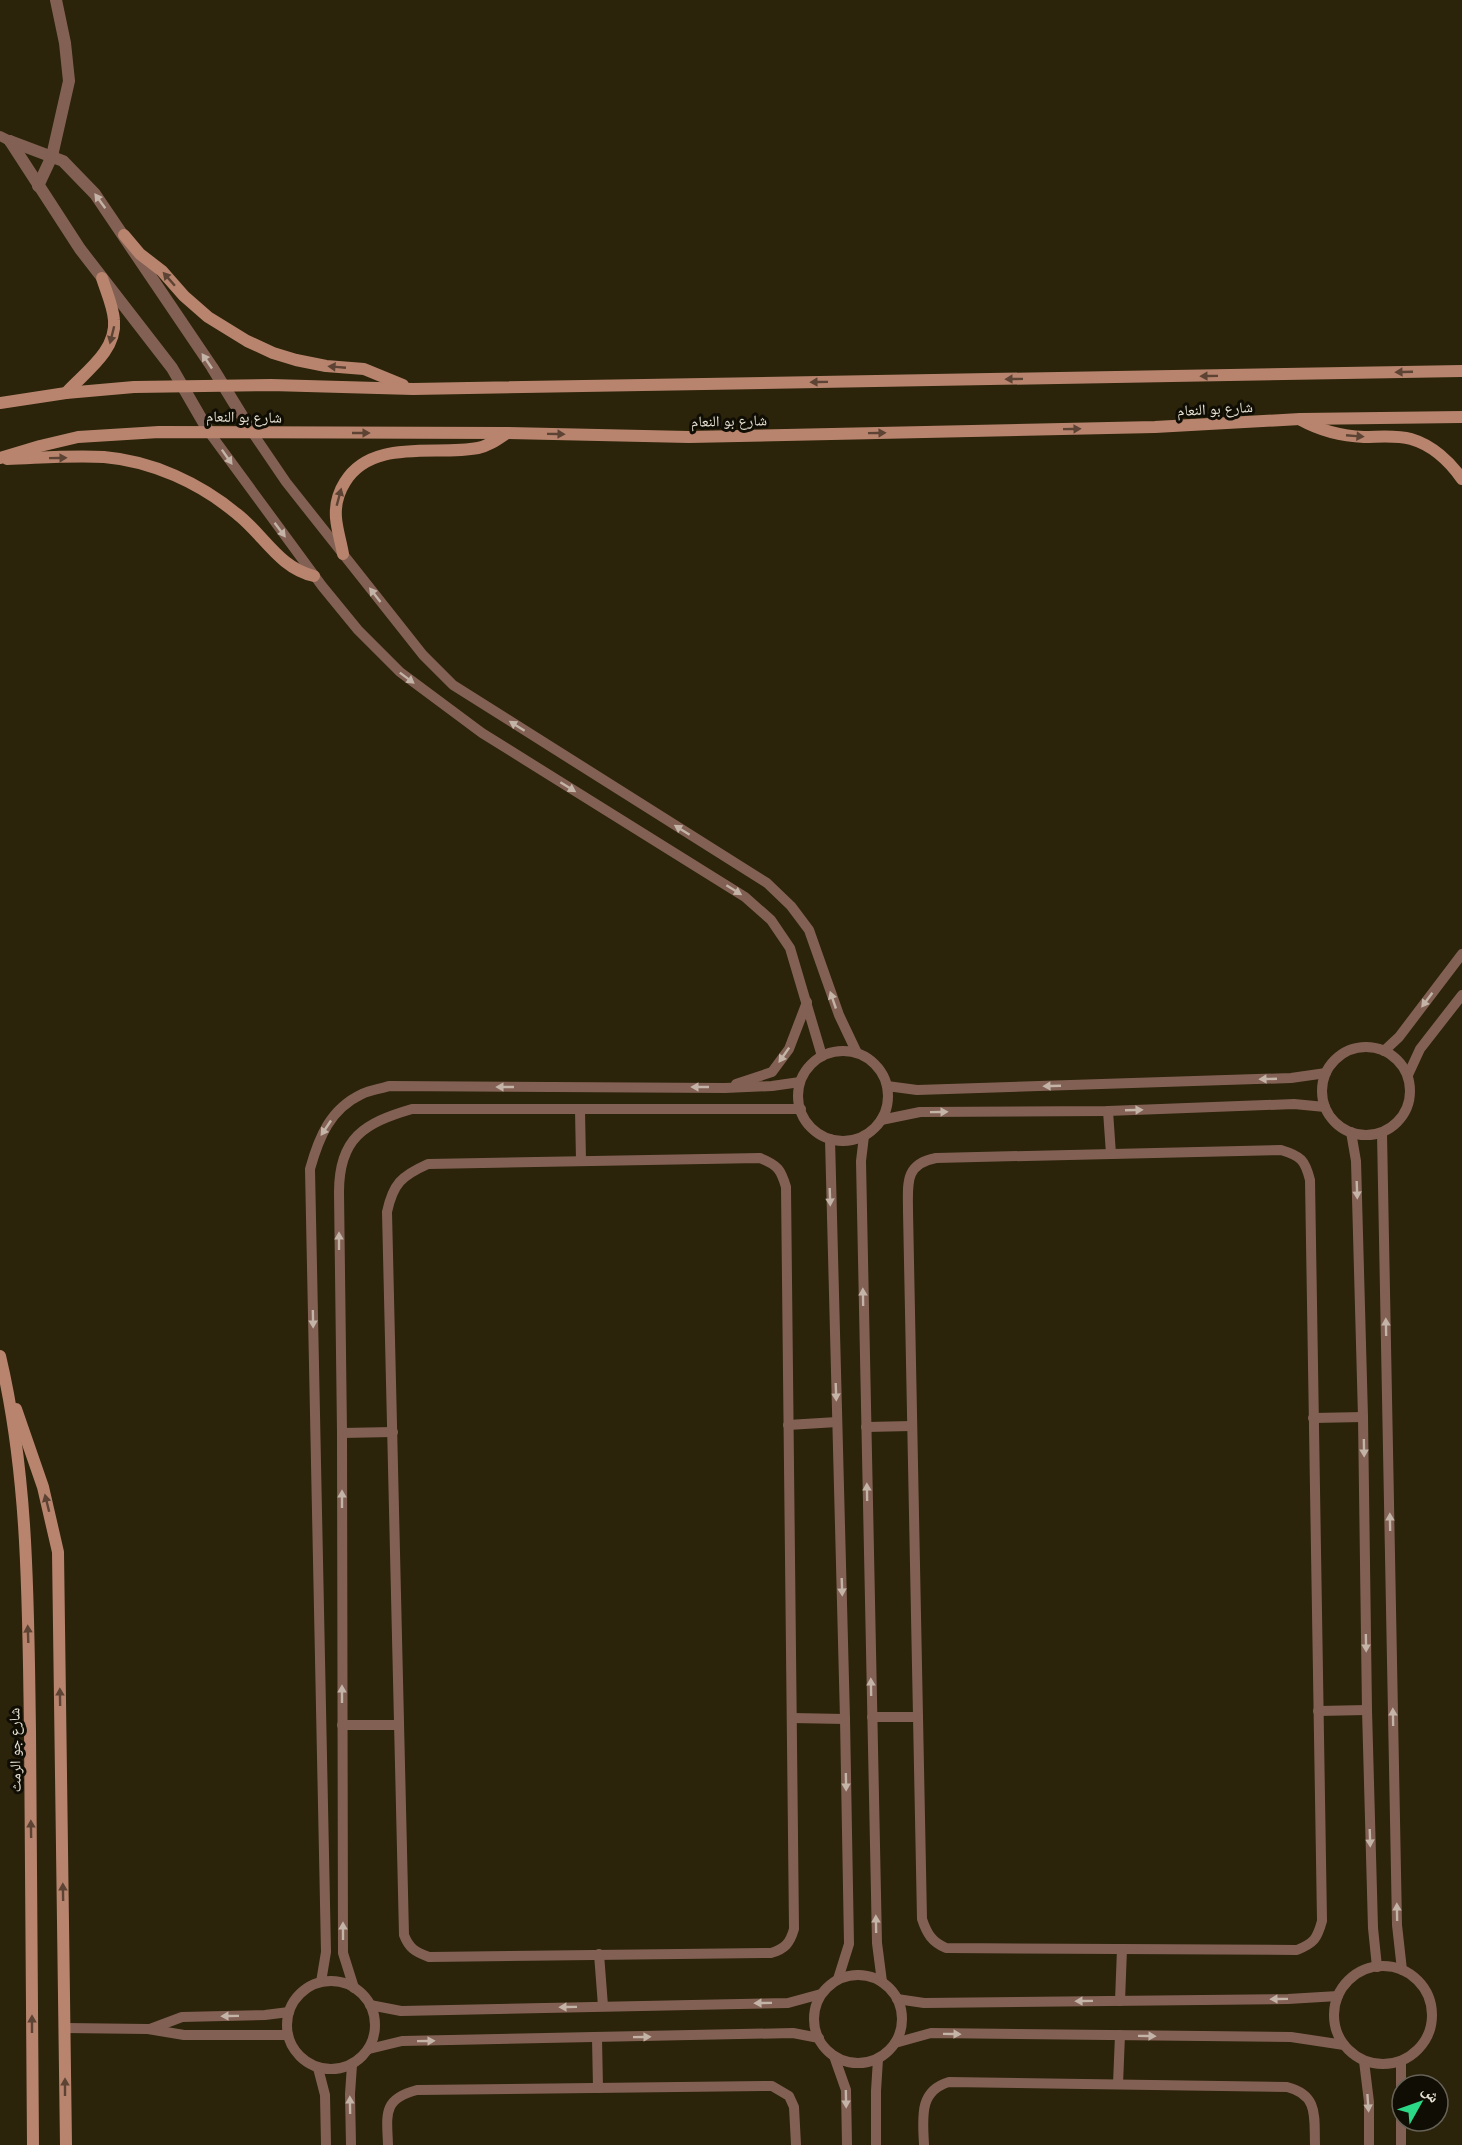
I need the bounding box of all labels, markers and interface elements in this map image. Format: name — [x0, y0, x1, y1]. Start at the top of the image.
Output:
one-way arrow — [94, 194, 106, 210]
one-way arrow — [163, 272, 176, 287]
one-way arrow — [106, 326, 116, 344]
one-way arrow — [202, 353, 213, 369]
one-way arrow — [328, 362, 347, 372]
one-way arrow — [1394, 368, 1413, 377]
one-way arrow — [1199, 371, 1218, 381]
one-way arrow — [1004, 374, 1023, 384]
one-way arrow — [809, 378, 828, 387]
street label: شارع بو النعام — [1177, 398, 1254, 421]
street label: شارع بو النعام — [206, 407, 282, 428]
street label: شارع بو النعام — [691, 411, 767, 432]
one-way arrow — [1062, 424, 1081, 434]
one-way arrow — [352, 428, 371, 438]
one-way arrow — [867, 428, 886, 438]
one-way arrow — [547, 429, 566, 439]
one-way arrow — [1346, 431, 1365, 441]
one-way arrow — [221, 450, 233, 465]
one-way arrow — [49, 453, 68, 463]
one-way arrow — [335, 488, 345, 506]
one-way arrow — [274, 522, 286, 537]
one-way arrow — [370, 588, 382, 603]
one-way arrow — [399, 671, 415, 684]
one-way arrow — [509, 721, 525, 732]
one-way arrow — [560, 781, 576, 792]
one-way arrow — [674, 824, 690, 835]
one-way arrow — [726, 885, 742, 896]
one-way arrow — [828, 990, 838, 1008]
one-way arrow — [1421, 993, 1433, 1008]
one-way arrow — [778, 1047, 790, 1063]
one-way arrow — [1258, 1074, 1277, 1084]
one-way arrow — [1042, 1081, 1061, 1090]
one-way arrow — [496, 1082, 515, 1092]
one-way arrow — [691, 1082, 710, 1092]
one-way arrow — [1125, 1105, 1144, 1114]
one-way arrow — [930, 1107, 949, 1117]
one-way arrow — [320, 1119, 332, 1135]
one-way arrow — [1352, 1181, 1361, 1200]
one-way arrow — [826, 1188, 835, 1207]
one-way arrow — [334, 1232, 344, 1251]
one-way arrow — [859, 1287, 868, 1306]
one-way arrow — [308, 1310, 317, 1329]
one-way arrow — [1381, 1318, 1391, 1337]
one-way arrow — [831, 1383, 841, 1402]
one-way arrow — [1359, 1438, 1368, 1457]
one-way arrow — [862, 1482, 872, 1501]
one-way arrow — [337, 1490, 347, 1509]
one-way arrow — [41, 1494, 51, 1512]
one-way arrow — [1385, 1513, 1394, 1532]
one-way arrow — [837, 1578, 846, 1597]
one-way arrow — [23, 1624, 32, 1643]
one-way arrow — [1361, 1633, 1371, 1652]
one-way arrow — [867, 1677, 876, 1696]
one-way arrow — [337, 1685, 347, 1704]
one-way arrow — [55, 1687, 65, 1706]
street label: شارع جو الرمث — [5, 1707, 26, 1793]
one-way arrow — [1388, 1707, 1398, 1726]
one-way arrow — [841, 1773, 851, 1792]
one-way arrow — [26, 1819, 36, 1838]
one-way arrow — [1365, 1828, 1375, 1847]
one-way arrow — [58, 1882, 68, 1901]
one-way arrow — [1392, 1902, 1402, 1921]
one-way arrow — [871, 1914, 881, 1933]
one-way arrow — [338, 1922, 348, 1941]
one-way arrow — [1270, 1995, 1289, 2004]
one-way arrow — [1075, 1997, 1094, 2006]
one-way arrow — [754, 1998, 773, 2008]
one-way arrow — [559, 2002, 578, 2012]
one-way arrow — [221, 2011, 240, 2021]
one-way arrow — [27, 2014, 37, 2033]
one-way arrow — [943, 2029, 962, 2039]
one-way arrow — [1138, 2031, 1157, 2040]
one-way arrow — [633, 2032, 652, 2041]
one-way arrow — [417, 2036, 436, 2046]
north arrow — [1390, 2073, 1450, 2133]
one-way arrow — [61, 2077, 70, 2096]
text: ش — [1418, 2081, 1444, 2107]
one-way arrow — [841, 2090, 851, 2109]
one-way arrow — [1364, 2093, 1373, 2112]
one-way arrow — [345, 2095, 355, 2114]

